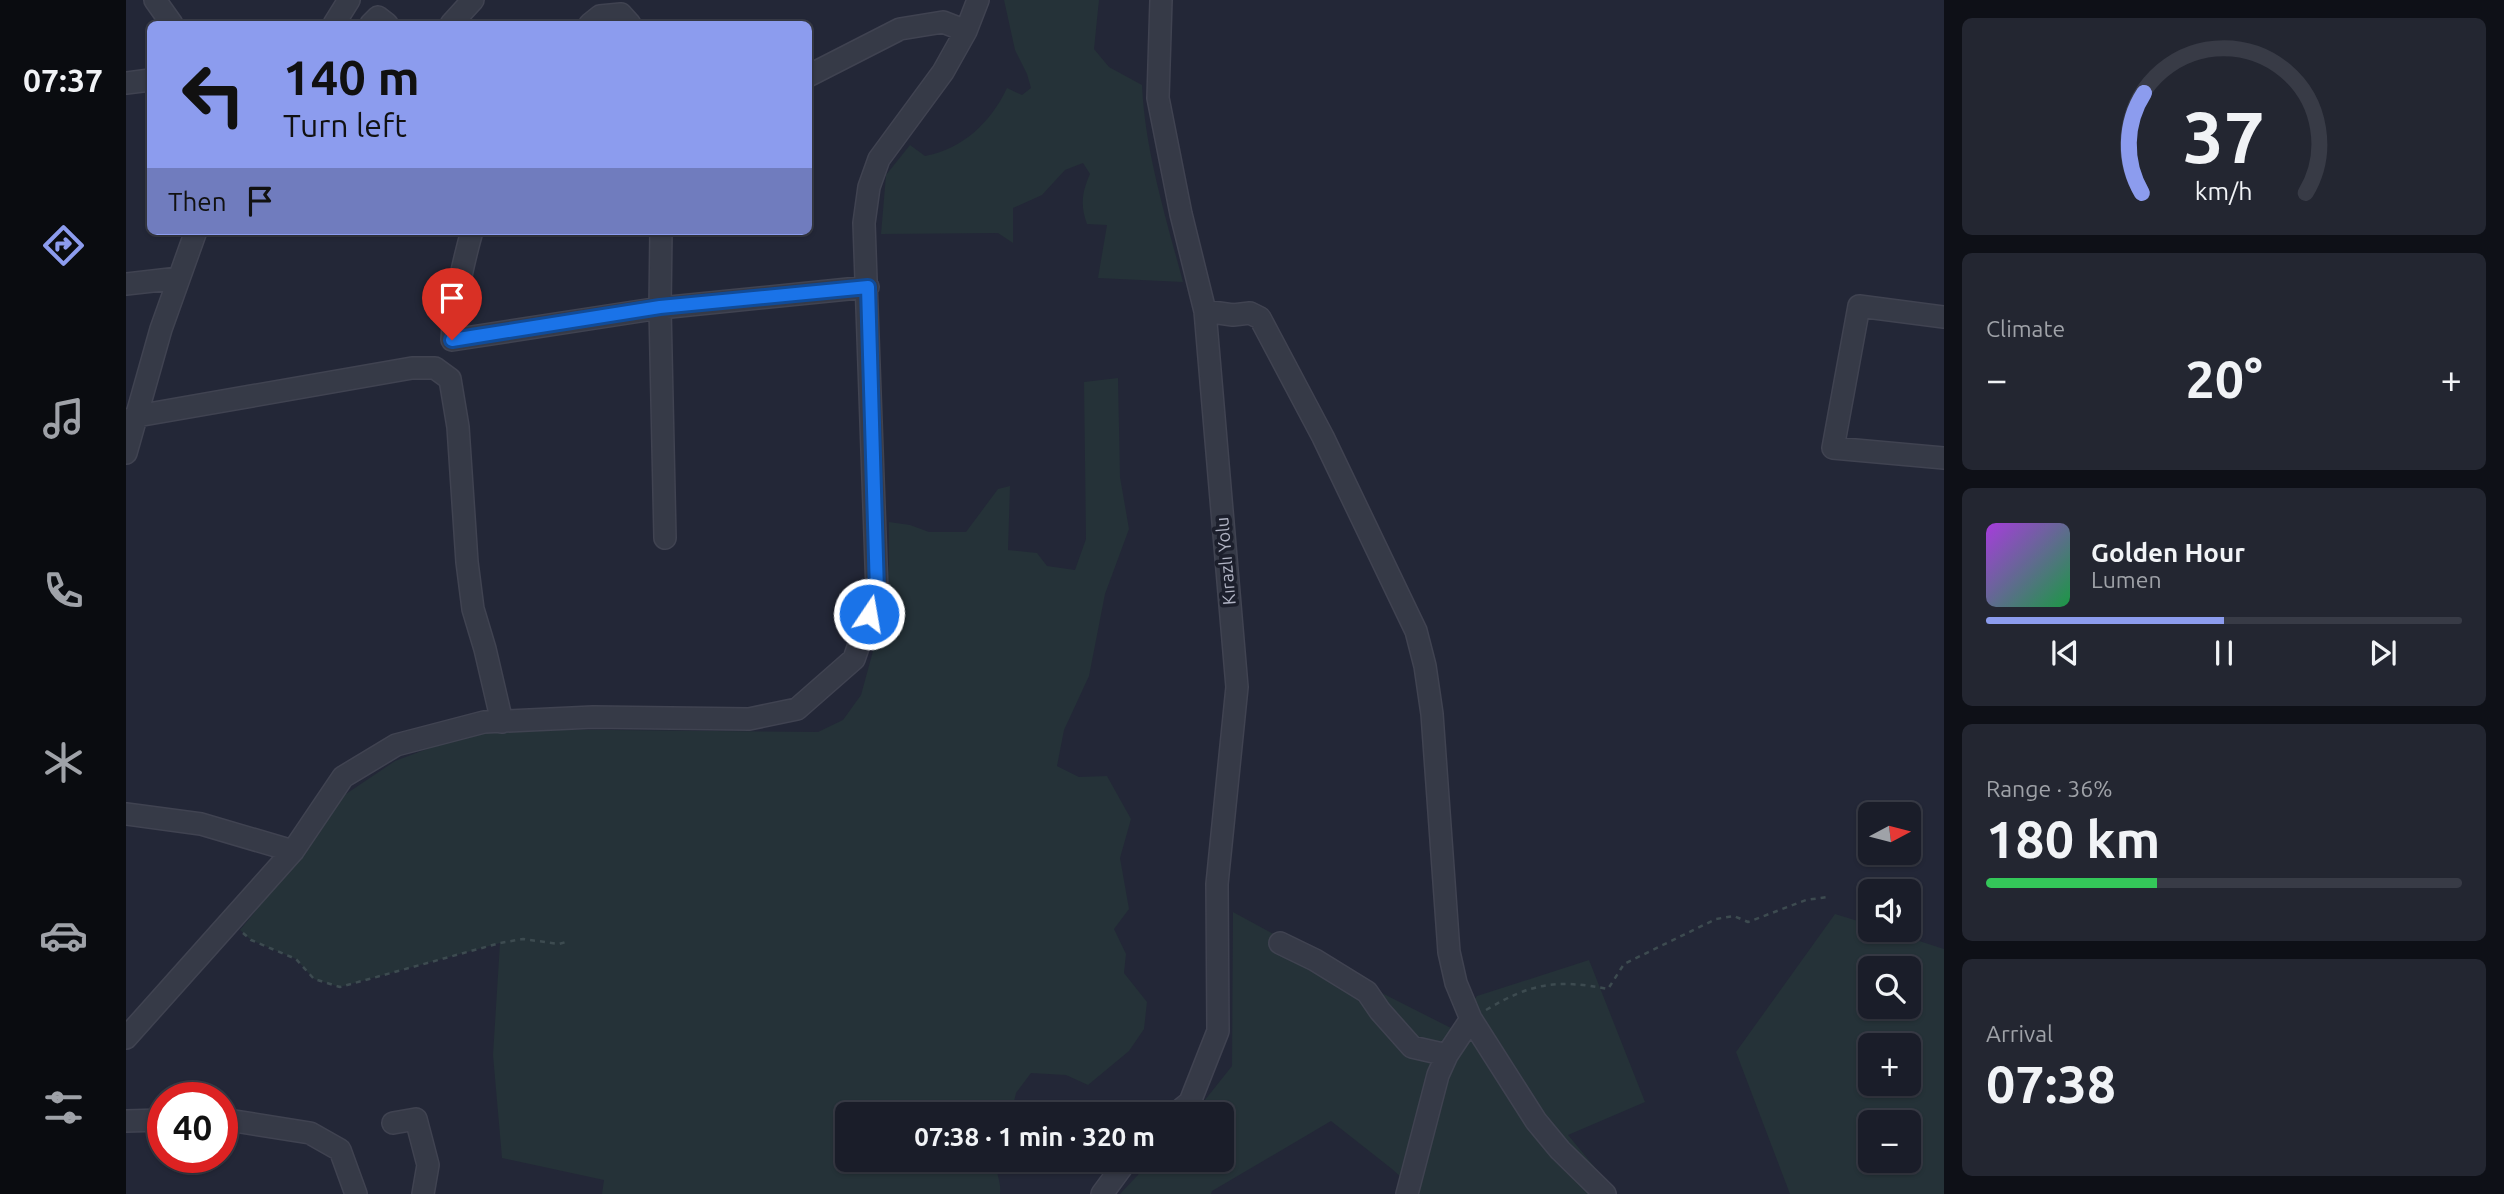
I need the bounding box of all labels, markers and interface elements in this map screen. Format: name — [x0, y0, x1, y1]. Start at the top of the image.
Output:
icon: left — [168, 49, 259, 140]
text: 140 m — [283, 49, 420, 104]
text: 07:37 — [23, 62, 103, 98]
text: 37 — [2183, 95, 2265, 177]
text: Turn left — [283, 107, 407, 143]
text: km/h — [2195, 176, 2253, 204]
icon: arrive — [241, 182, 279, 220]
text: Then — [168, 187, 227, 216]
icon: directions — [39, 221, 88, 270]
pin — [422, 268, 482, 340]
icon: arrive — [433, 279, 471, 317]
text: Climate — [1986, 316, 2065, 341]
text: 20° — [2185, 350, 2263, 408]
text: − — [1986, 358, 2007, 400]
text: + — [2441, 358, 2462, 400]
icon: music — [39, 394, 88, 443]
street label: Kırazlı Yolu — [1211, 516, 1239, 606]
text: Golden Hour — [2091, 538, 2245, 567]
icon: phone — [39, 566, 88, 615]
text: Lumen — [2091, 567, 2162, 592]
position arrow — [832, 577, 906, 651]
icon: previous — [2046, 634, 2084, 672]
icon: pause — [2205, 634, 2243, 672]
icon: next — [2364, 634, 2402, 672]
icon: climate — [39, 738, 88, 787]
text: Range · 36% — [1986, 776, 2113, 801]
north arrow — [1858, 802, 1922, 864]
map controls — [1858, 802, 1921, 1173]
text: 180 km — [1986, 810, 2160, 868]
button: sound — [1858, 879, 1921, 942]
icon: car — [39, 911, 88, 960]
button: search — [1858, 956, 1921, 1019]
text: Arrival — [1986, 1021, 2053, 1046]
button: + — [1858, 1033, 1921, 1096]
text: 07:38 — [1986, 1055, 2116, 1113]
speed limit sign: 40 — [147, 1082, 238, 1173]
icon: filters — [39, 1083, 88, 1132]
button: − — [1858, 1110, 1921, 1173]
text: 07:38 · 1 min · 320 m — [914, 1122, 1155, 1151]

